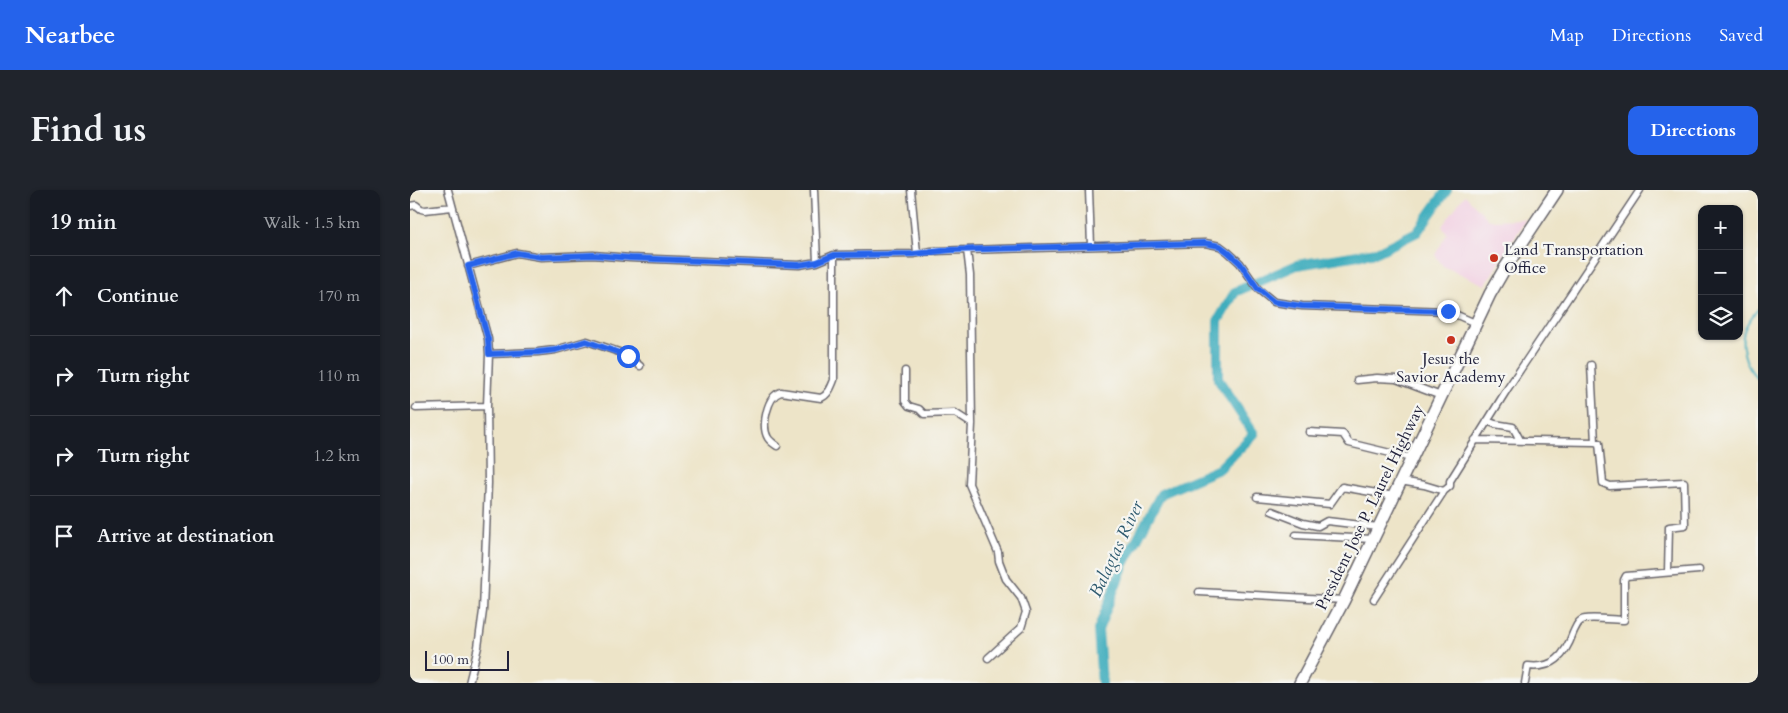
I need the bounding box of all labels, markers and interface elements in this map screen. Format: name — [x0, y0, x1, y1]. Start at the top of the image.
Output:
text: Nearbee — [25, 19, 115, 52]
text: Map — [1550, 23, 1584, 48]
text: Directions — [1612, 23, 1691, 48]
text: Saved — [1719, 23, 1763, 48]
text: Find us — [30, 106, 146, 154]
button: Directions — [1628, 106, 1758, 155]
map controls — [1698, 205, 1743, 340]
button: + — [1698, 205, 1743, 250]
text: 19 min — [50, 208, 117, 237]
text: Walk · 1.5 km — [263, 212, 360, 234]
place label: Land Transportation Office — [1504, 239, 1644, 279]
button: − — [1698, 250, 1743, 295]
marker: Land Transportation Office — [1488, 252, 1500, 264]
icon: ahead — [50, 282, 78, 310]
text: Continue — [97, 283, 179, 309]
text: 170 m — [318, 285, 360, 307]
button: layers — [1698, 295, 1743, 340]
route end — [1437, 300, 1460, 323]
marker: Jesus the Savior Academy — [1445, 334, 1457, 346]
route start — [617, 345, 640, 368]
place label: Jesus the Savior Academy — [1396, 348, 1506, 388]
icon: right — [50, 362, 78, 390]
text: Turn right — [97, 363, 189, 389]
text: 110 m — [318, 365, 360, 387]
street label: President Jose P. Laurel Highway — [1310, 401, 1430, 614]
icon: right — [50, 442, 78, 470]
text: Turn right — [97, 443, 189, 469]
text: 1.2 km — [313, 445, 360, 467]
water label: Balagtas River — [1083, 496, 1150, 602]
icon: arrive — [50, 522, 78, 550]
text: Arrive at destination — [97, 523, 274, 549]
scale bar — [425, 648, 509, 671]
text: 100 m — [432, 650, 469, 669]

